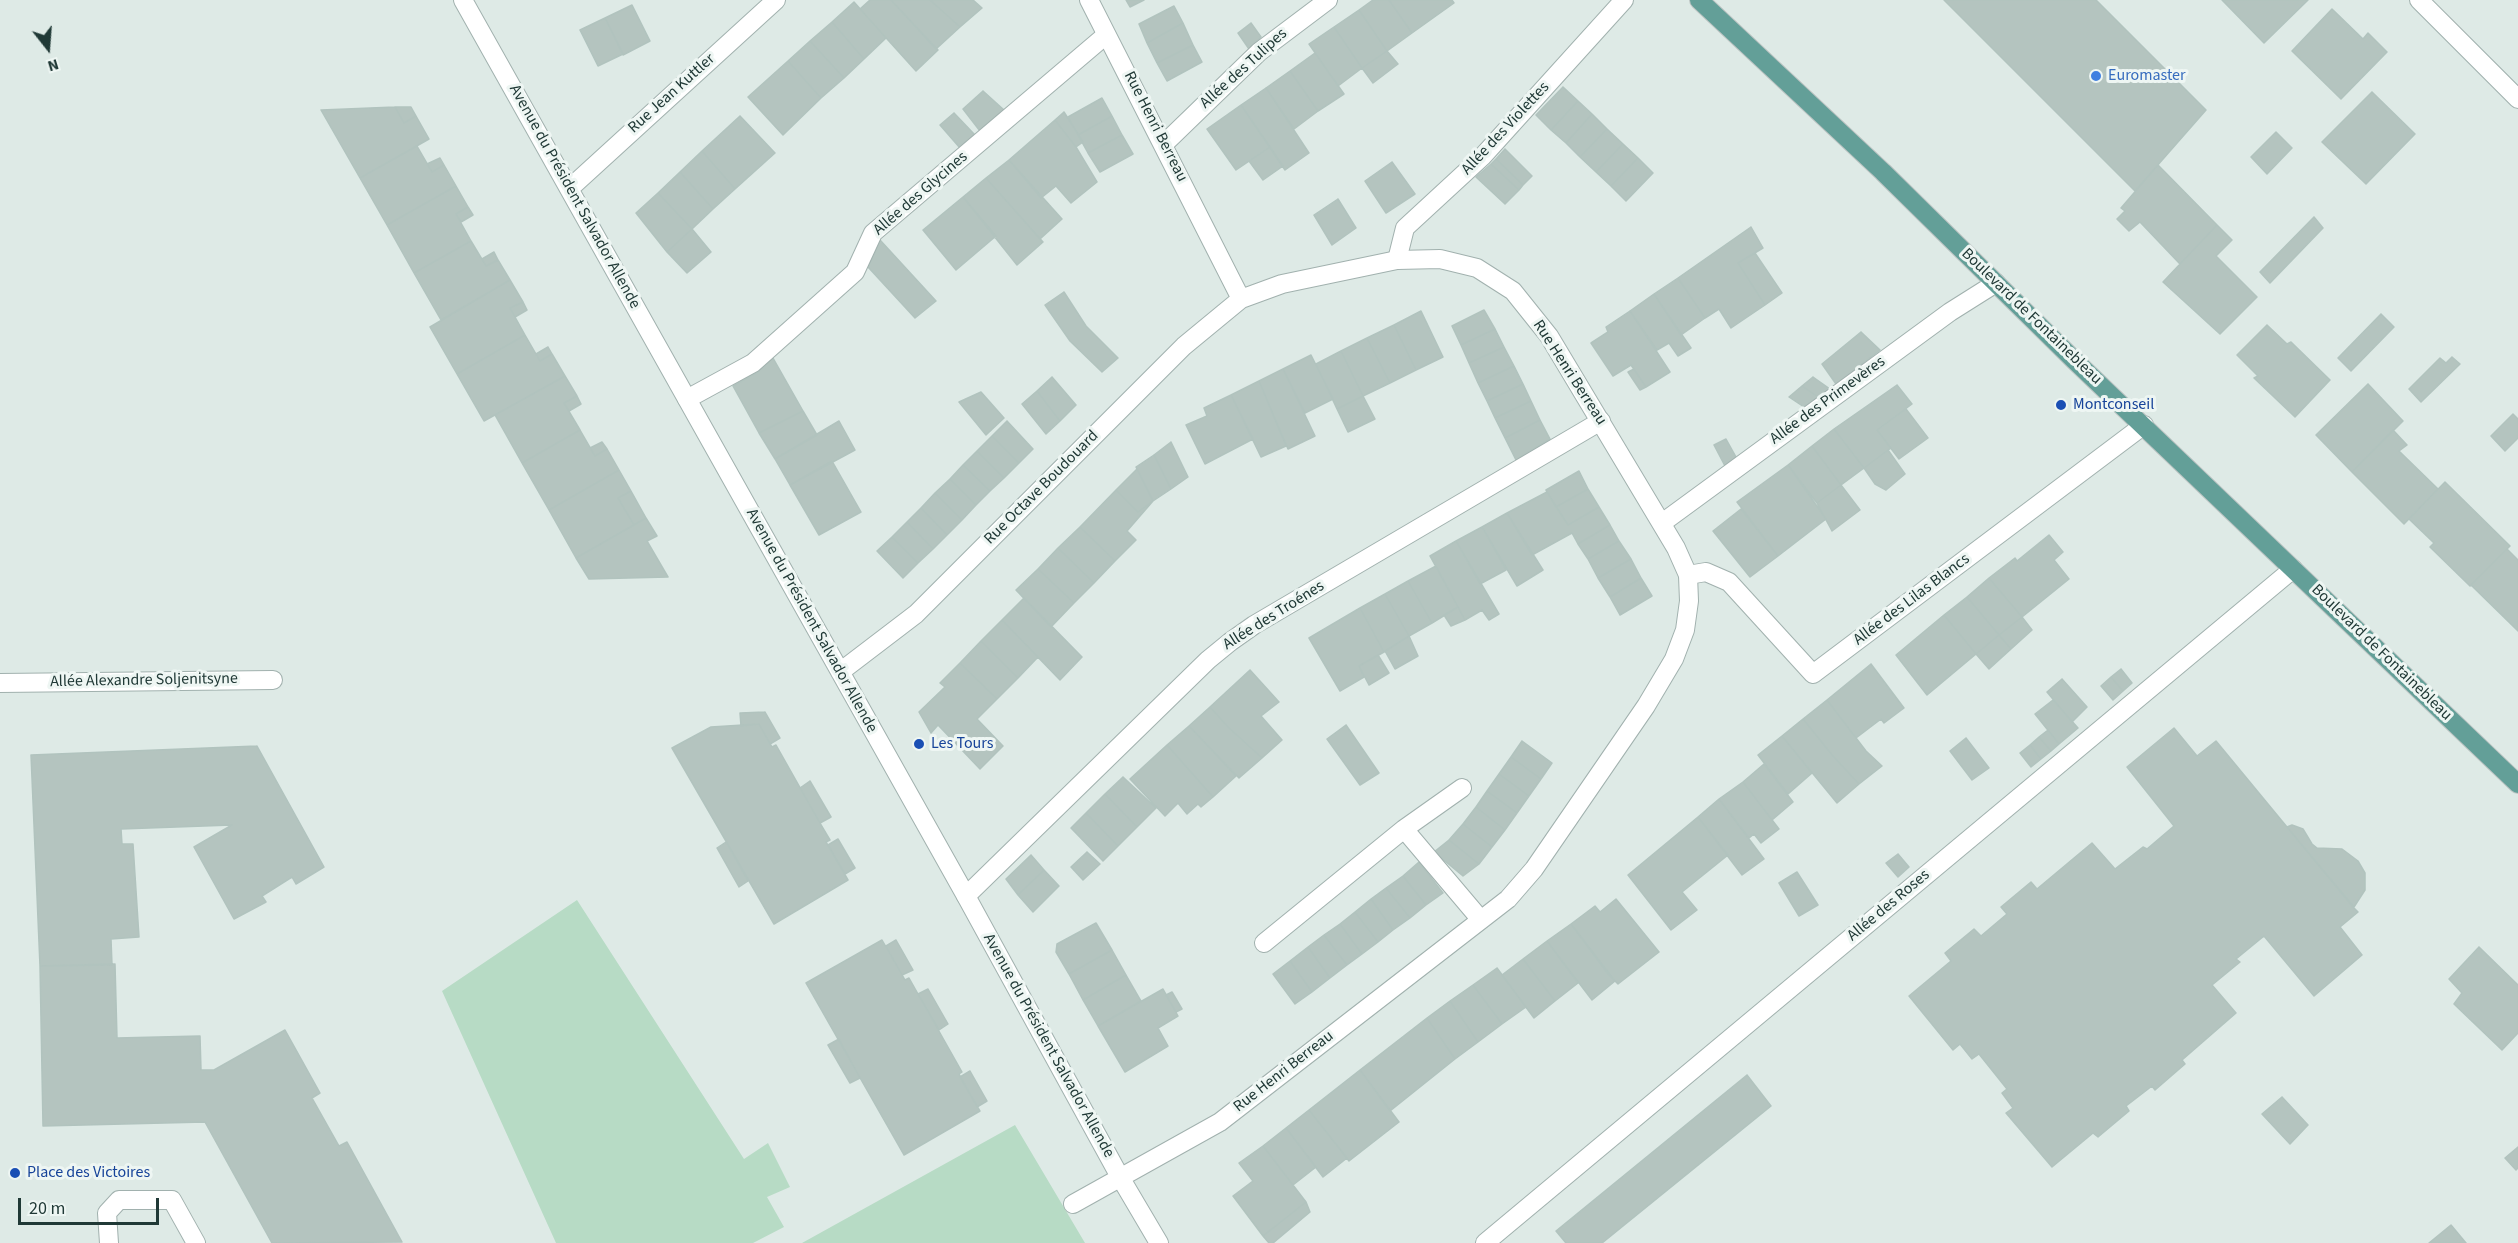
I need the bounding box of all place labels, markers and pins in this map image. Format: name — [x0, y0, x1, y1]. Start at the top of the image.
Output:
place label: Euromaster — [2108, 66, 2186, 86]
marker: Euromaster — [2089, 69, 2103, 83]
place label: Montconseil — [2073, 395, 2154, 415]
marker: Montconseil — [2054, 398, 2068, 412]
place label: Les Tours — [931, 734, 994, 754]
marker: Les Tours — [912, 737, 926, 751]
place label: Place des Victoires — [27, 1163, 150, 1183]
marker: Place des Victoires — [8, 1166, 22, 1180]

